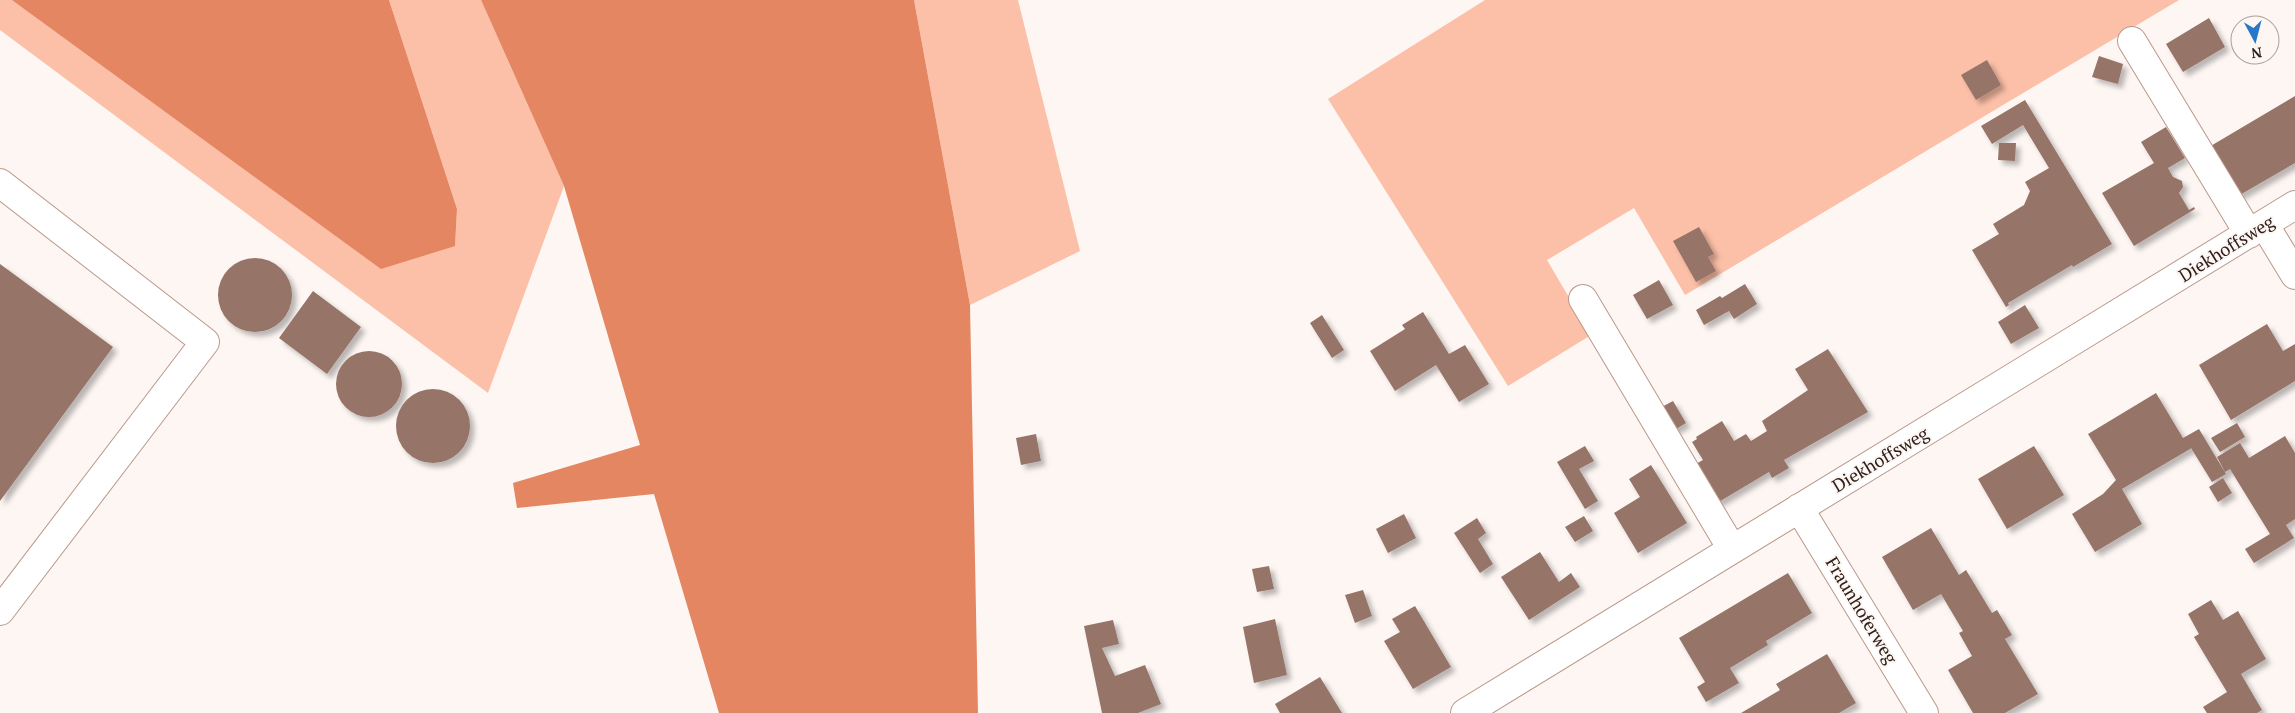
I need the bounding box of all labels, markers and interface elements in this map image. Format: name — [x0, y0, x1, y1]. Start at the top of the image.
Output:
north arrow — [2230, 15, 2280, 65]
text: N — [2250, 43, 2263, 64]
street label: Diekhoffsweg — [2174, 209, 2279, 287]
street label: Diekhoffsweg — [1827, 420, 1933, 497]
street label: Fraunhoferweg — [1821, 552, 1904, 668]

